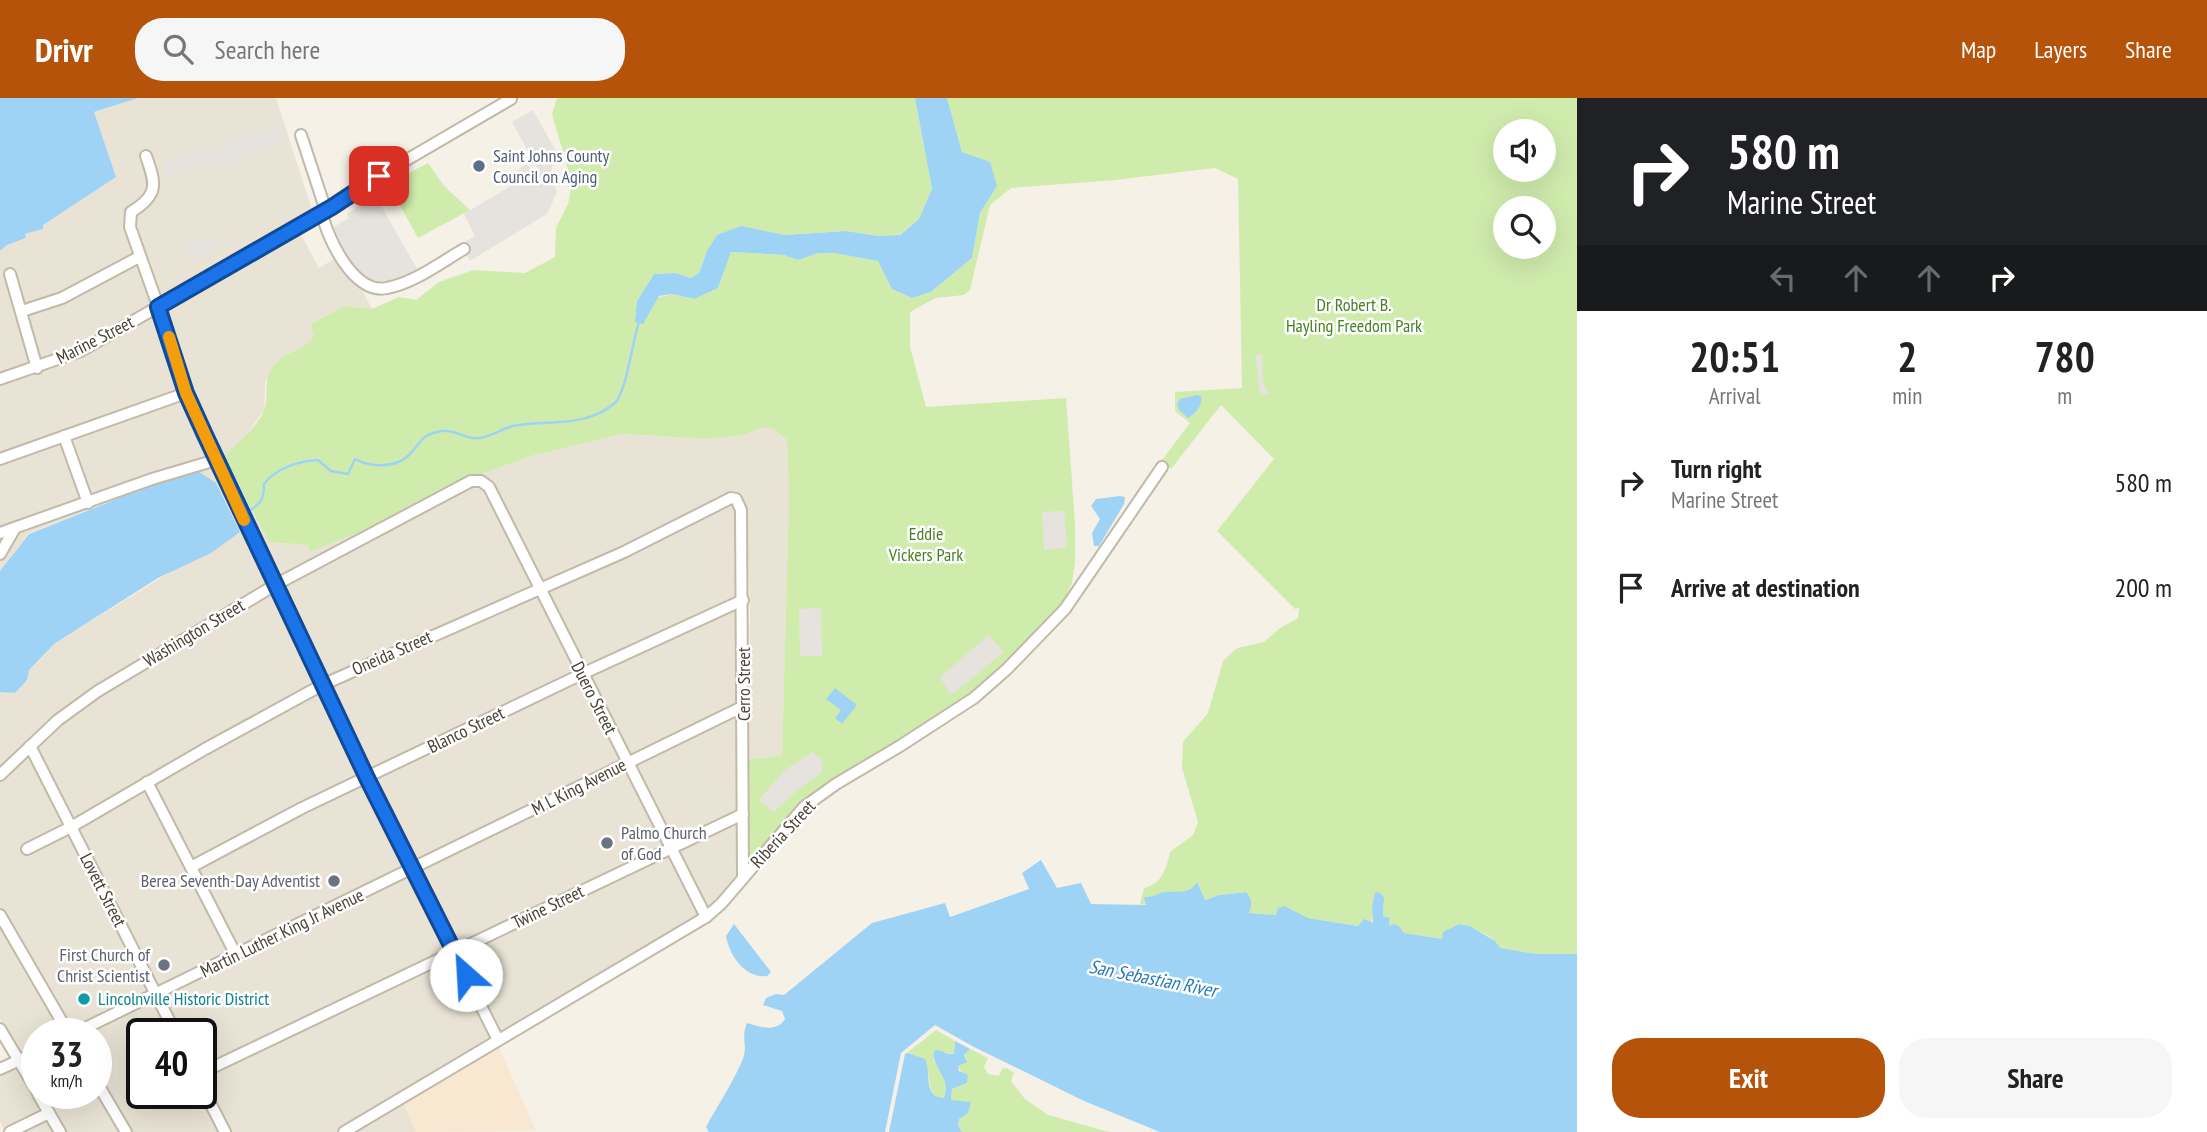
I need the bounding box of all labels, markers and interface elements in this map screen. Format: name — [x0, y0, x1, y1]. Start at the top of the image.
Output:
search box — [135, 18, 625, 81]
text: Drivr — [35, 28, 93, 71]
icon: search — [159, 30, 197, 68]
text: Search here — [215, 33, 320, 66]
text: Map — [1961, 34, 1996, 65]
text: Layers — [2034, 34, 2087, 65]
text: Share — [2125, 34, 2172, 65]
map controls — [1493, 119, 1556, 259]
button: sound — [1493, 119, 1556, 182]
text: 580 m — [1727, 119, 1840, 183]
icon: right — [1612, 126, 1703, 217]
place label: Saint Johns County Council on Aging — [493, 144, 609, 188]
pin — [349, 146, 409, 206]
icon: arrive — [360, 157, 398, 195]
marker: Saint Johns County Council on Aging — [471, 158, 487, 174]
text: Marine Street — [1727, 181, 1876, 223]
button: search — [1493, 196, 1556, 259]
icon: left — [1764, 259, 1802, 297]
icon: ahead — [1837, 259, 1875, 297]
icon: ahead — [1910, 259, 1948, 297]
icon: right — [1983, 259, 2021, 297]
park label: Dr Robert B. Hayling Freedom Park — [1286, 293, 1422, 337]
street label: Marine Street — [52, 310, 137, 369]
text: 20:51 — [1689, 329, 1780, 384]
text: 2 — [1897, 329, 1917, 384]
text: 780 — [2035, 329, 2095, 384]
text: Arrival — [1709, 381, 1761, 410]
text: min — [1892, 381, 1922, 410]
text: m — [2057, 381, 2072, 410]
text: Turn right — [1671, 452, 1762, 485]
icon: right — [1612, 464, 1650, 502]
text: 580 m — [2114, 466, 2172, 499]
text: Marine Street — [1671, 485, 1778, 514]
park label: Eddie Vickers Park — [888, 522, 963, 566]
icon: arrive — [1612, 569, 1650, 607]
text: Arrive at destination — [1671, 571, 1860, 604]
text: 200 m — [2114, 571, 2172, 604]
street label: Washington Street — [139, 593, 248, 672]
street label: Oneida Street — [348, 625, 435, 680]
street label: Cerro Street — [732, 647, 755, 721]
street label: Duero Street — [566, 658, 623, 738]
street label: Blanco Street — [424, 701, 508, 758]
street label: M L King Avenue — [528, 753, 630, 820]
street label: Riberia Street — [745, 795, 820, 873]
place label: Palmo Church of God — [621, 821, 707, 865]
marker: Palmo Church of God — [599, 835, 615, 851]
street label: Lovett Street — [75, 849, 132, 931]
place label: Berea Seventh-Day Adventist — [141, 869, 320, 892]
marker: Berea Seventh-Day Adventist — [326, 873, 342, 889]
street label: Twine Street — [508, 879, 588, 934]
street label: Martin Luther King Jr Avenue — [196, 883, 367, 982]
position arrow — [429, 938, 503, 1012]
place label: First Church of Christ Scientist — [57, 943, 151, 987]
water label: San Sebastian River — [1087, 954, 1222, 1003]
marker: First Church of Christ Scientist — [156, 957, 172, 973]
place label: Lincolnville Historic District — [98, 987, 269, 1010]
marker: Lincolnville Historic District — [76, 991, 92, 1007]
speed limit sign: 40 — [126, 1018, 217, 1109]
text: 33 — [50, 1031, 83, 1077]
button: Exit — [1612, 1038, 1885, 1118]
button: Share — [1899, 1038, 2172, 1118]
text: km/h — [51, 1069, 82, 1092]

